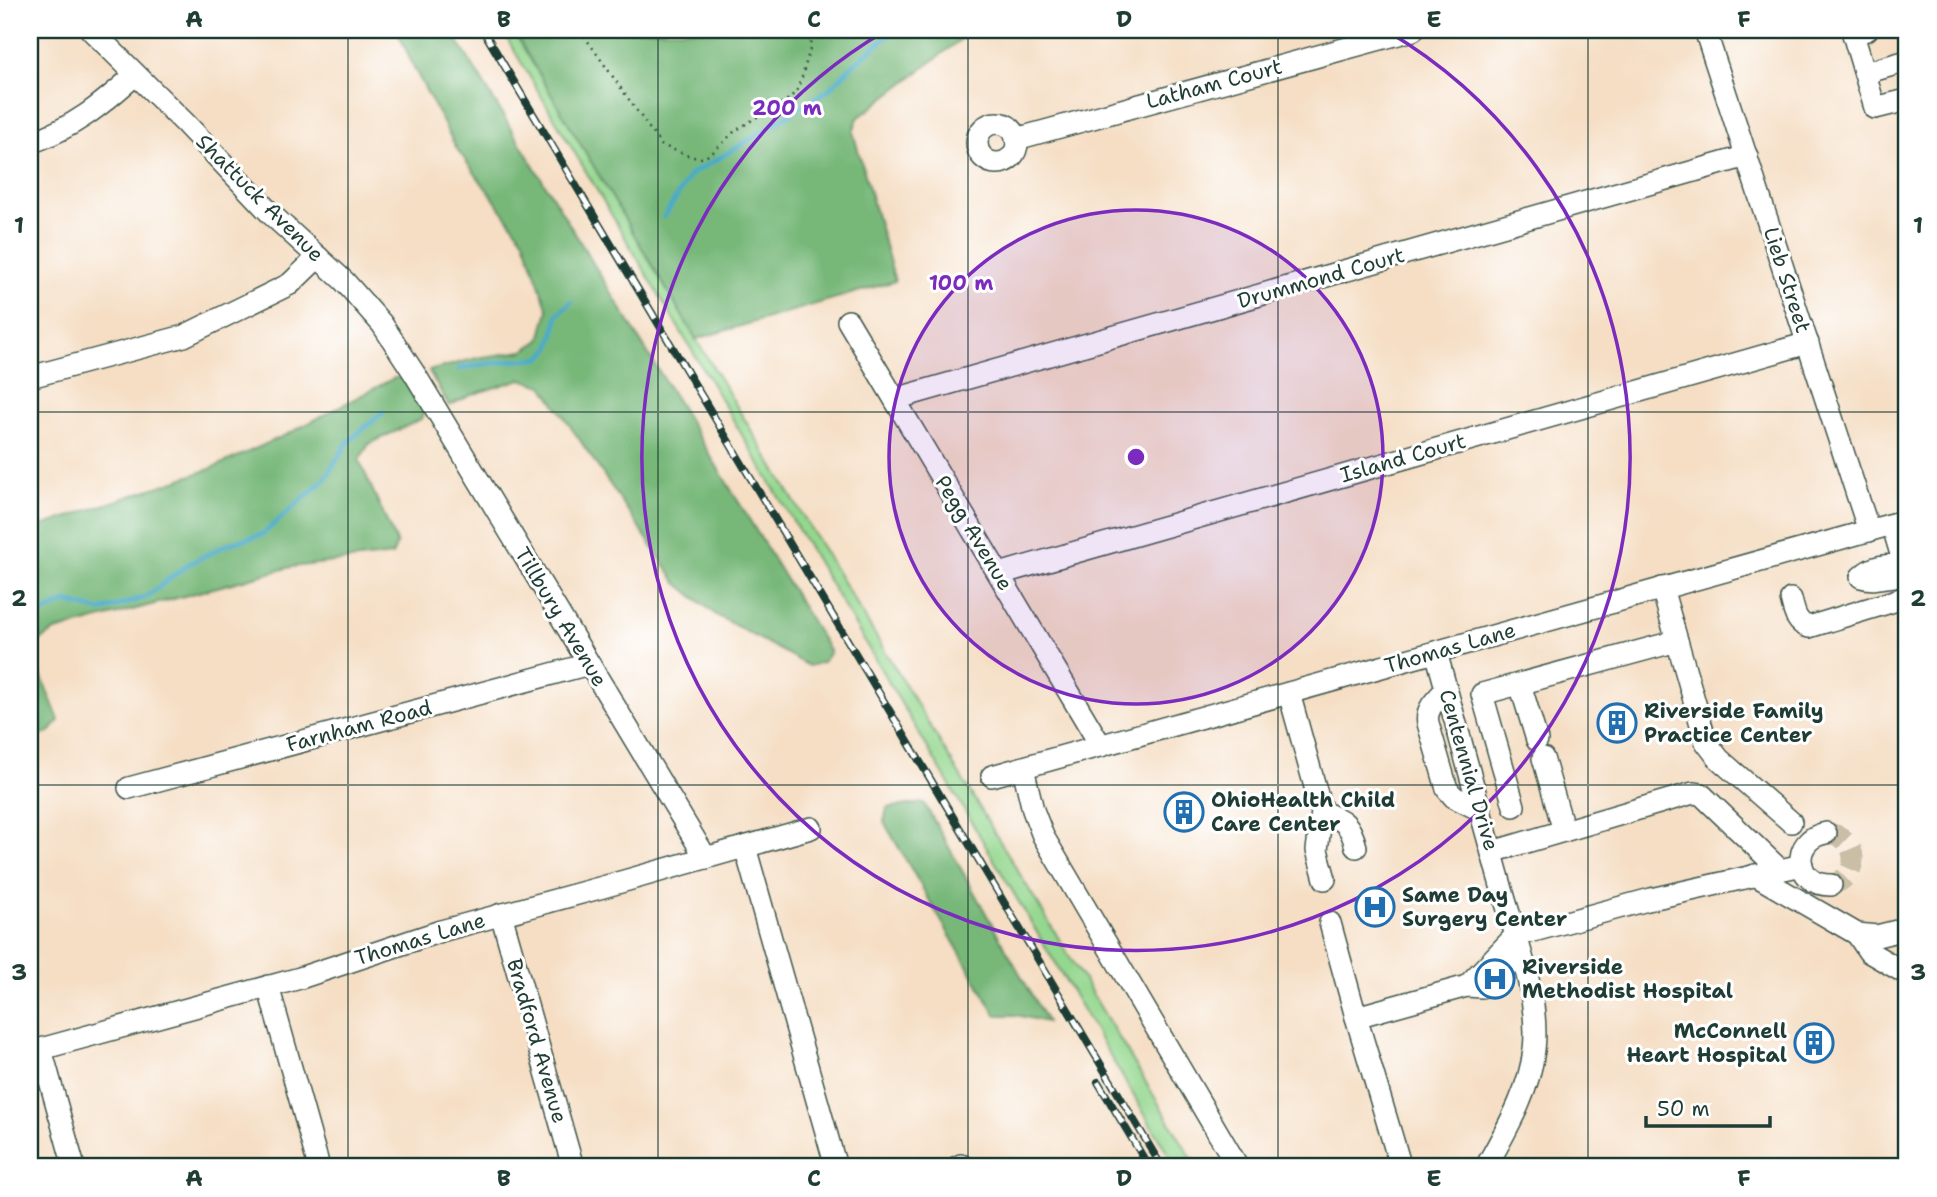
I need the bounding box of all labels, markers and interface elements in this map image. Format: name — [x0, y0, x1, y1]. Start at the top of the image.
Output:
text: A — [185, 4, 203, 34]
text: B — [497, 4, 511, 34]
text: C — [807, 4, 821, 34]
text: D — [1116, 4, 1132, 34]
text: E — [1426, 4, 1442, 34]
text: F — [1737, 4, 1751, 34]
street label: Latham Court — [1143, 52, 1285, 116]
text: 200 m — [752, 94, 822, 122]
street label: Shattuck Avenue — [190, 128, 330, 268]
text: 1 — [14, 210, 24, 240]
text: 1 — [1913, 210, 1923, 240]
street label: Lieb Street — [1757, 224, 1817, 336]
street label: Drummond Court — [1234, 241, 1408, 315]
text: 100 m — [929, 269, 993, 297]
street label: Island Court — [1337, 427, 1469, 489]
centre of rings — [1124, 445, 1148, 469]
street label: Pegg Avenue — [929, 470, 1019, 596]
street label: Tillbury Avenue — [508, 542, 614, 692]
text: 2 — [11, 583, 27, 613]
text: 2 — [1910, 583, 1926, 613]
street label: Thomas Lane — [1381, 616, 1519, 680]
street label: Centennial Drive — [1433, 686, 1505, 854]
street label: Farnham Road — [283, 693, 435, 759]
place label: Riverside Family Practice Center — [1644, 697, 1824, 749]
building icon: Riverside Family Practice Center — [1596, 702, 1638, 744]
place label: OhioHealth Child Care Center — [1211, 786, 1395, 838]
building icon: OhioHealth Child Care Center — [1163, 791, 1205, 833]
place label: Same Day Surgery Center — [1402, 881, 1567, 933]
hospital icon: Same Day Surgery Center — [1354, 886, 1396, 928]
street label: Thomas Lane — [351, 906, 489, 972]
place label: Riverside Methodist Hospital — [1522, 953, 1733, 1005]
street label: Bradford Avenue — [500, 956, 574, 1126]
text: 3 — [11, 957, 27, 987]
text: 3 — [1910, 957, 1926, 987]
hospital icon: Riverside Methodist Hospital — [1474, 958, 1516, 1000]
place label: McConnell Heart Hospital — [1626, 1017, 1787, 1069]
building icon: McConnell Heart Hospital — [1793, 1022, 1835, 1064]
scale bar — [1646, 1085, 1771, 1129]
text: 50 m — [1657, 1095, 1710, 1123]
text: A — [185, 1163, 203, 1193]
text: B — [497, 1163, 511, 1193]
text: C — [807, 1163, 821, 1193]
text: D — [1116, 1163, 1132, 1193]
text: E — [1426, 1163, 1442, 1193]
text: F — [1737, 1163, 1751, 1193]

